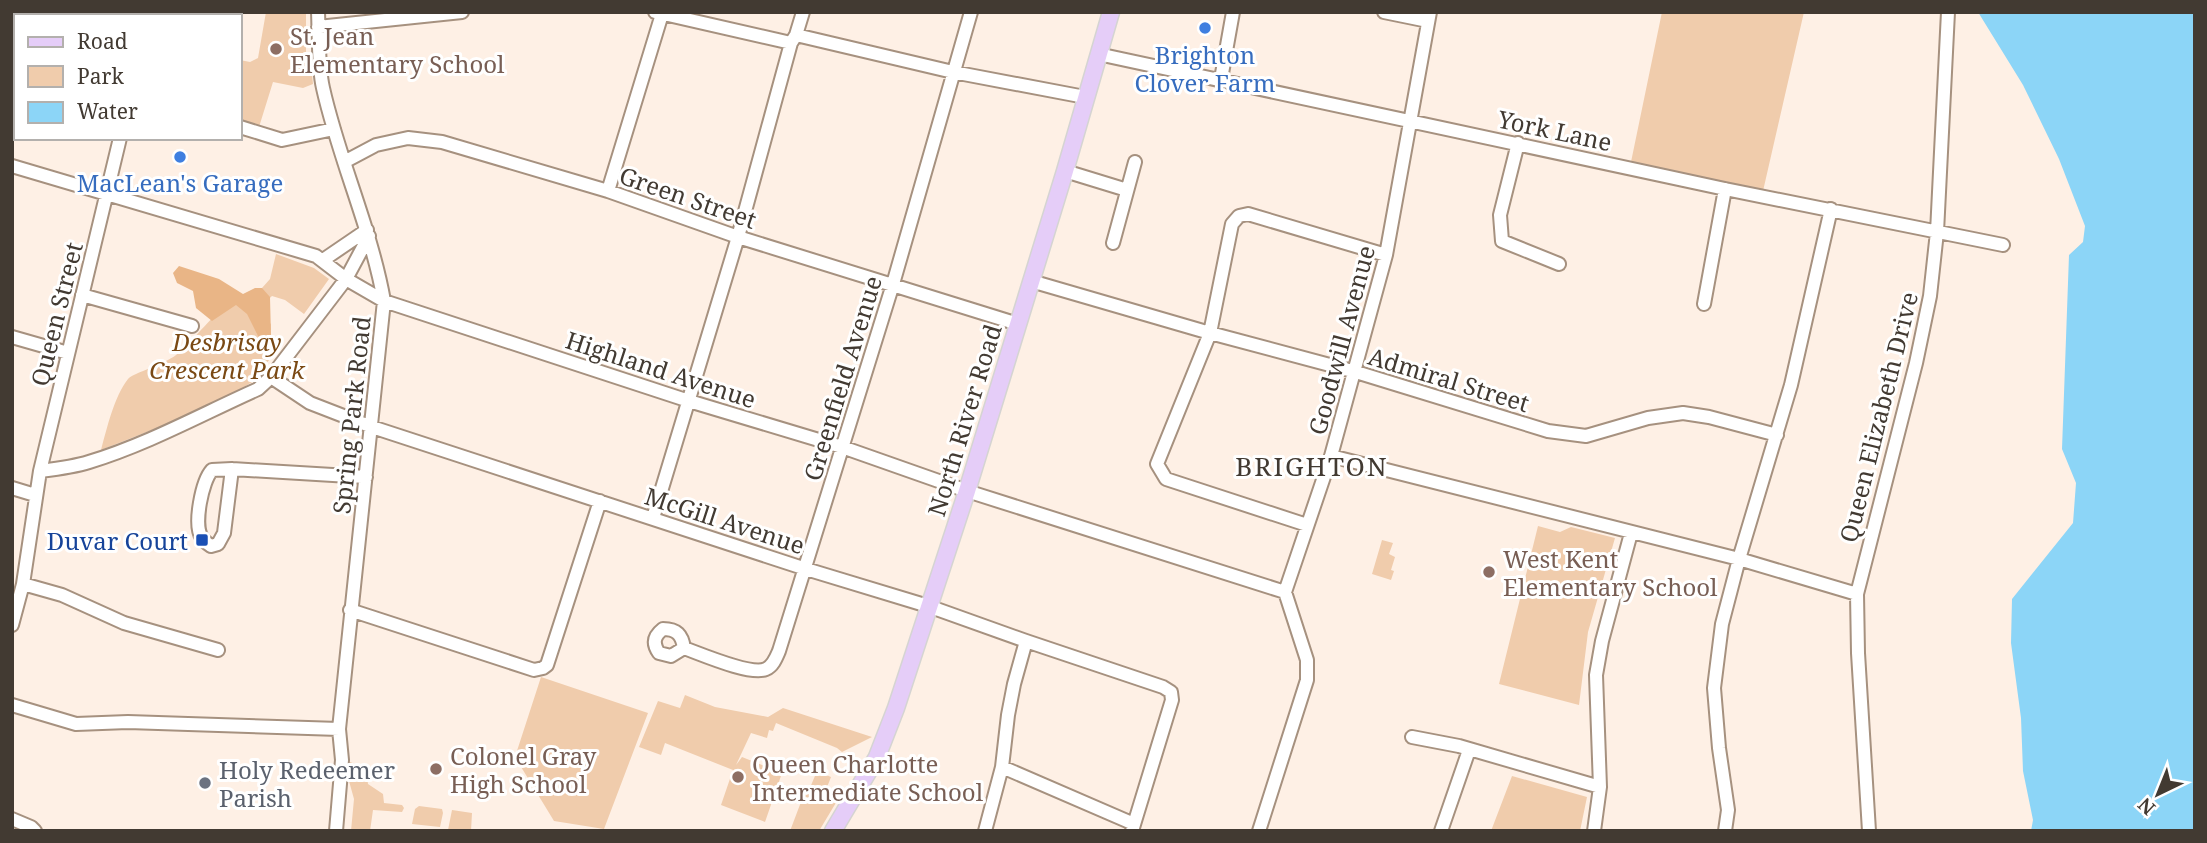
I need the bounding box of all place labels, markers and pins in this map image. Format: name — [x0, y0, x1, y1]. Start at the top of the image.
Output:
place label: St. Jean Elementary School — [290, 19, 505, 80]
marker: Brighton Clover Farm — [1197, 20, 1213, 36]
place label: Brighton Clover Farm — [1135, 38, 1276, 99]
marker: St. Jean Elementary School — [268, 41, 284, 57]
marker: MacLean's Garage — [172, 149, 188, 165]
place label: MacLean's Garage — [77, 166, 283, 199]
place label: Duvar Court — [47, 524, 188, 557]
marker: Duvar Court — [194, 532, 210, 548]
place label: West Kent Elementary School — [1503, 542, 1718, 603]
marker: West Kent Elementary School — [1481, 564, 1497, 580]
place label: Colonel Gray High School — [450, 739, 597, 800]
place label: Queen Charlotte Intermediate School — [752, 747, 984, 808]
place label: Holy Redeemer Parish — [219, 753, 395, 814]
marker: Colonel Gray High School — [428, 761, 444, 777]
marker: Queen Charlotte Intermediate School — [730, 769, 746, 785]
marker: Holy Redeemer Parish — [197, 775, 213, 791]

